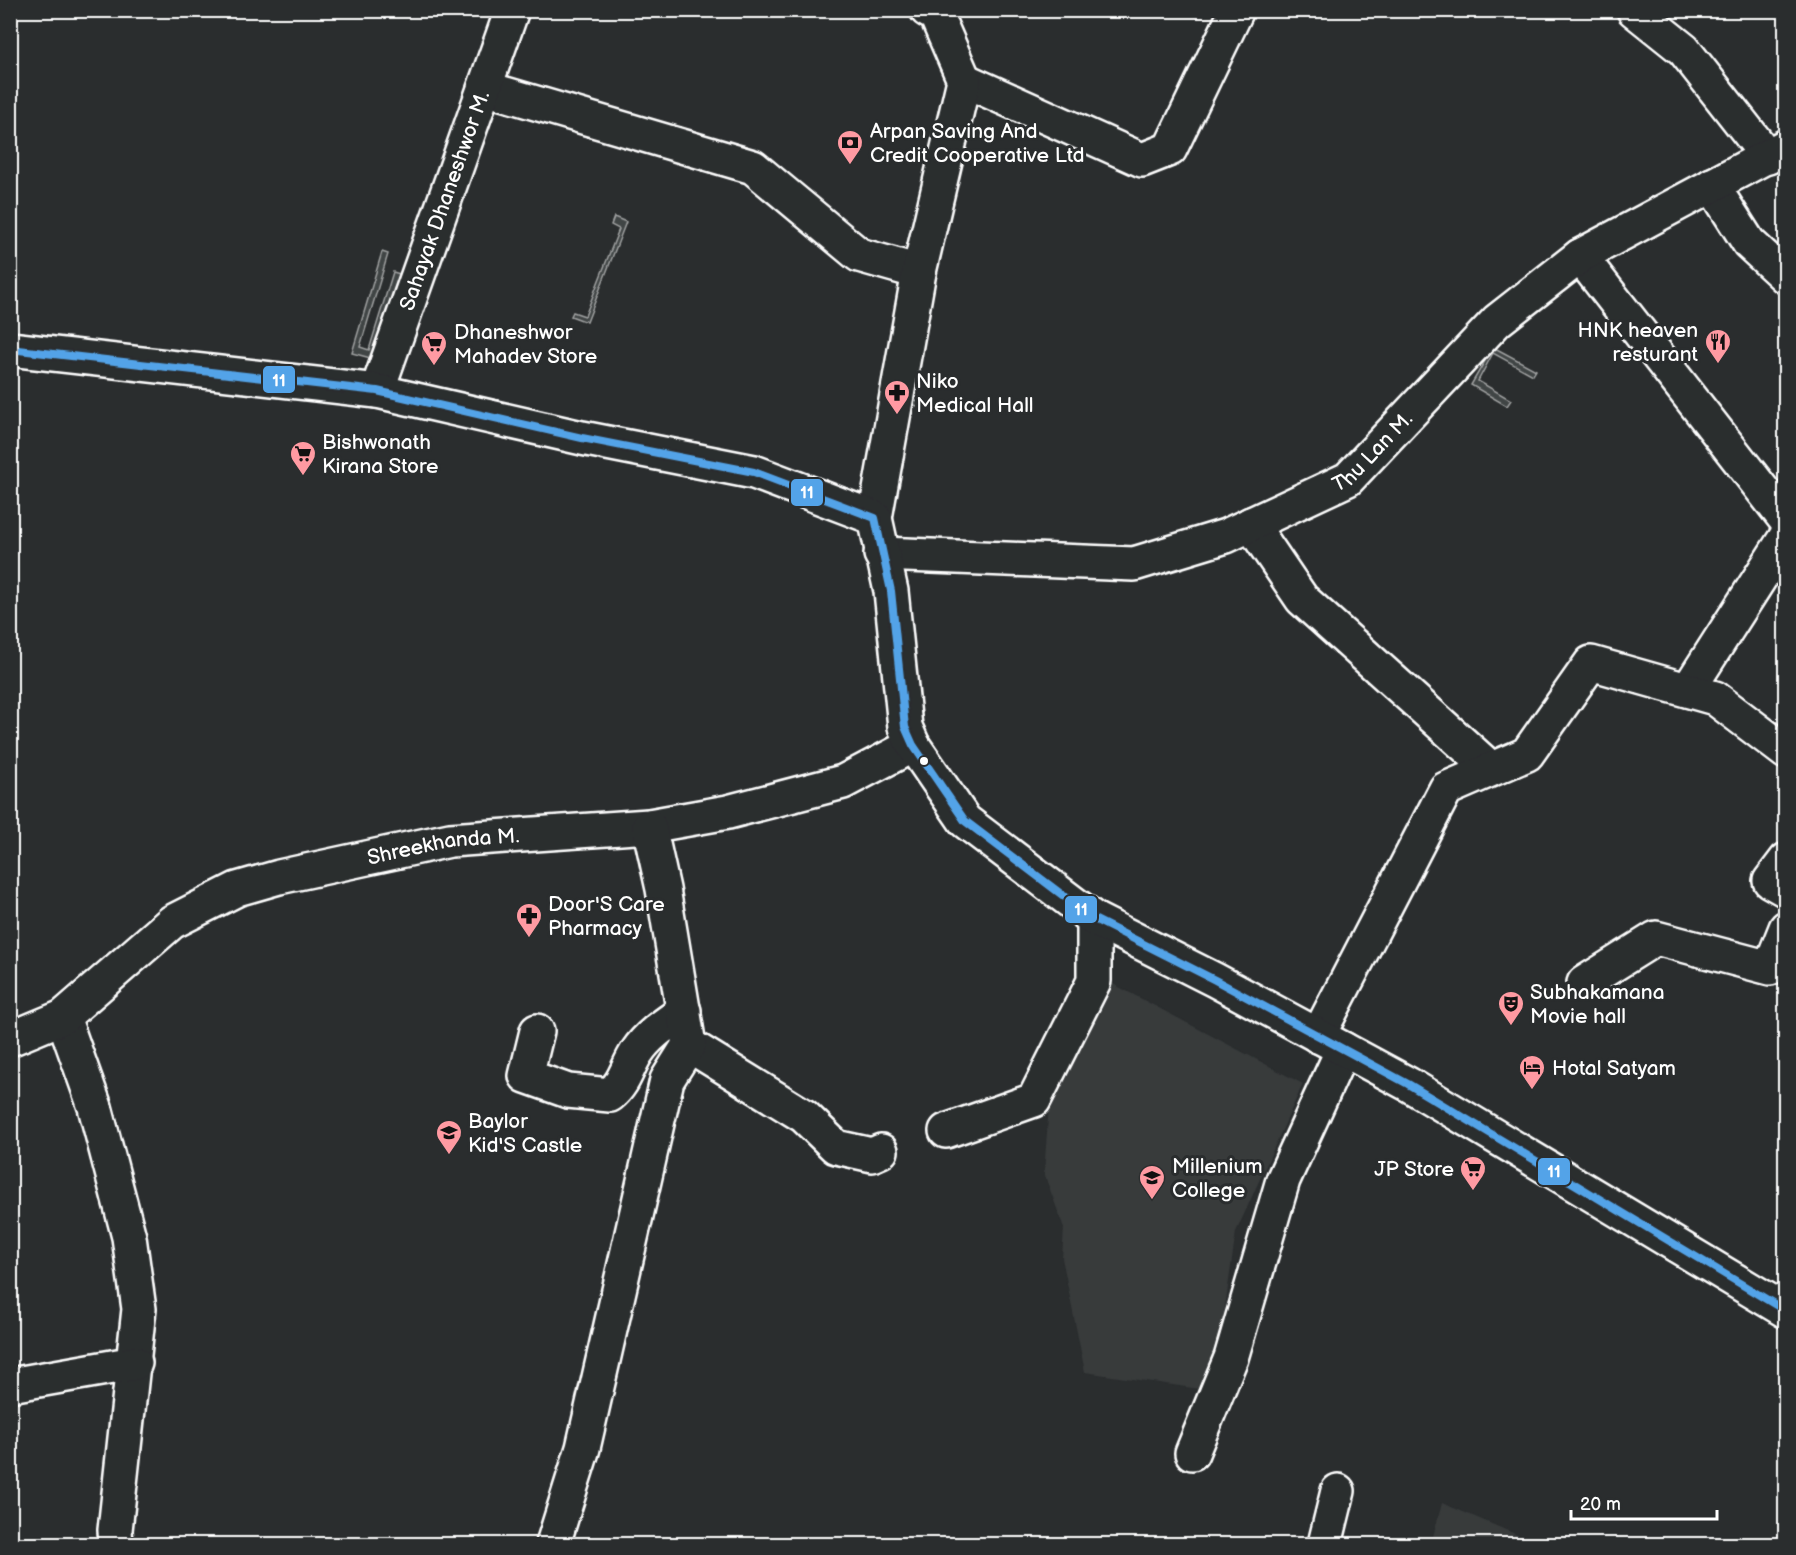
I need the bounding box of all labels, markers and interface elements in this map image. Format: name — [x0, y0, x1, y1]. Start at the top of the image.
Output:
street label: Sahayak Dhaneshwor M. — [394, 87, 495, 314]
place label: Arpan Saving And Credit Cooperative Ltd — [870, 119, 1085, 168]
bank icon: Arpan Saving And Credit Cooperative Ltd — [835, 128, 865, 166]
place label: HNK heaven resturant — [1578, 318, 1699, 367]
place label: Dhaneshwor Mahadev Store — [454, 320, 597, 369]
restaurant icon: HNK heaven resturant — [1703, 327, 1733, 365]
supermarket icon: Dhaneshwor Mahadev Store — [419, 329, 449, 367]
line badge: 11 — [262, 365, 296, 394]
place label: Niko Medical Hall — [916, 369, 1034, 418]
text: 11 — [272, 372, 286, 391]
pharmacy icon: Niko Medical Hall — [882, 378, 912, 416]
street label: Thu Lan M. — [1328, 406, 1417, 497]
place label: Bishwonath Kirana Store — [322, 430, 439, 479]
supermarket icon: Bishwonath Kirana Store — [288, 439, 318, 477]
line badge: 11 — [790, 478, 824, 507]
text: 11 — [800, 484, 814, 503]
unlabelled marker — [918, 755, 930, 767]
street label: Shreekhanda M. — [365, 823, 520, 870]
place label: Door'S Care Pharmacy — [548, 892, 665, 941]
line badge: 11 — [1064, 895, 1098, 924]
pharmacy icon: Door'S Care Pharmacy — [514, 901, 544, 939]
text: 11 — [1074, 901, 1088, 920]
place label: Subhakamana Movie hall — [1530, 980, 1665, 1029]
theatre icon: Subhakamana Movie hall — [1496, 989, 1526, 1027]
hotel icon: Hotal Satyam — [1517, 1053, 1547, 1091]
place label: Hotal Satyam — [1552, 1056, 1676, 1081]
place label: Baylor Kid'S Castle — [468, 1109, 582, 1158]
school or university icon: Baylor Kid'S Castle — [434, 1118, 464, 1156]
place label: Millenium College — [1172, 1154, 1263, 1203]
supermarket icon: JP Store — [1458, 1154, 1488, 1192]
place label: JP Store — [1374, 1157, 1454, 1182]
line badge: 11 — [1537, 1157, 1571, 1186]
school or university icon: Millenium College — [1137, 1163, 1167, 1201]
text: 11 — [1547, 1163, 1561, 1182]
scale bar — [1571, 1483, 1716, 1521]
text: 20 m — [1580, 1494, 1621, 1515]

